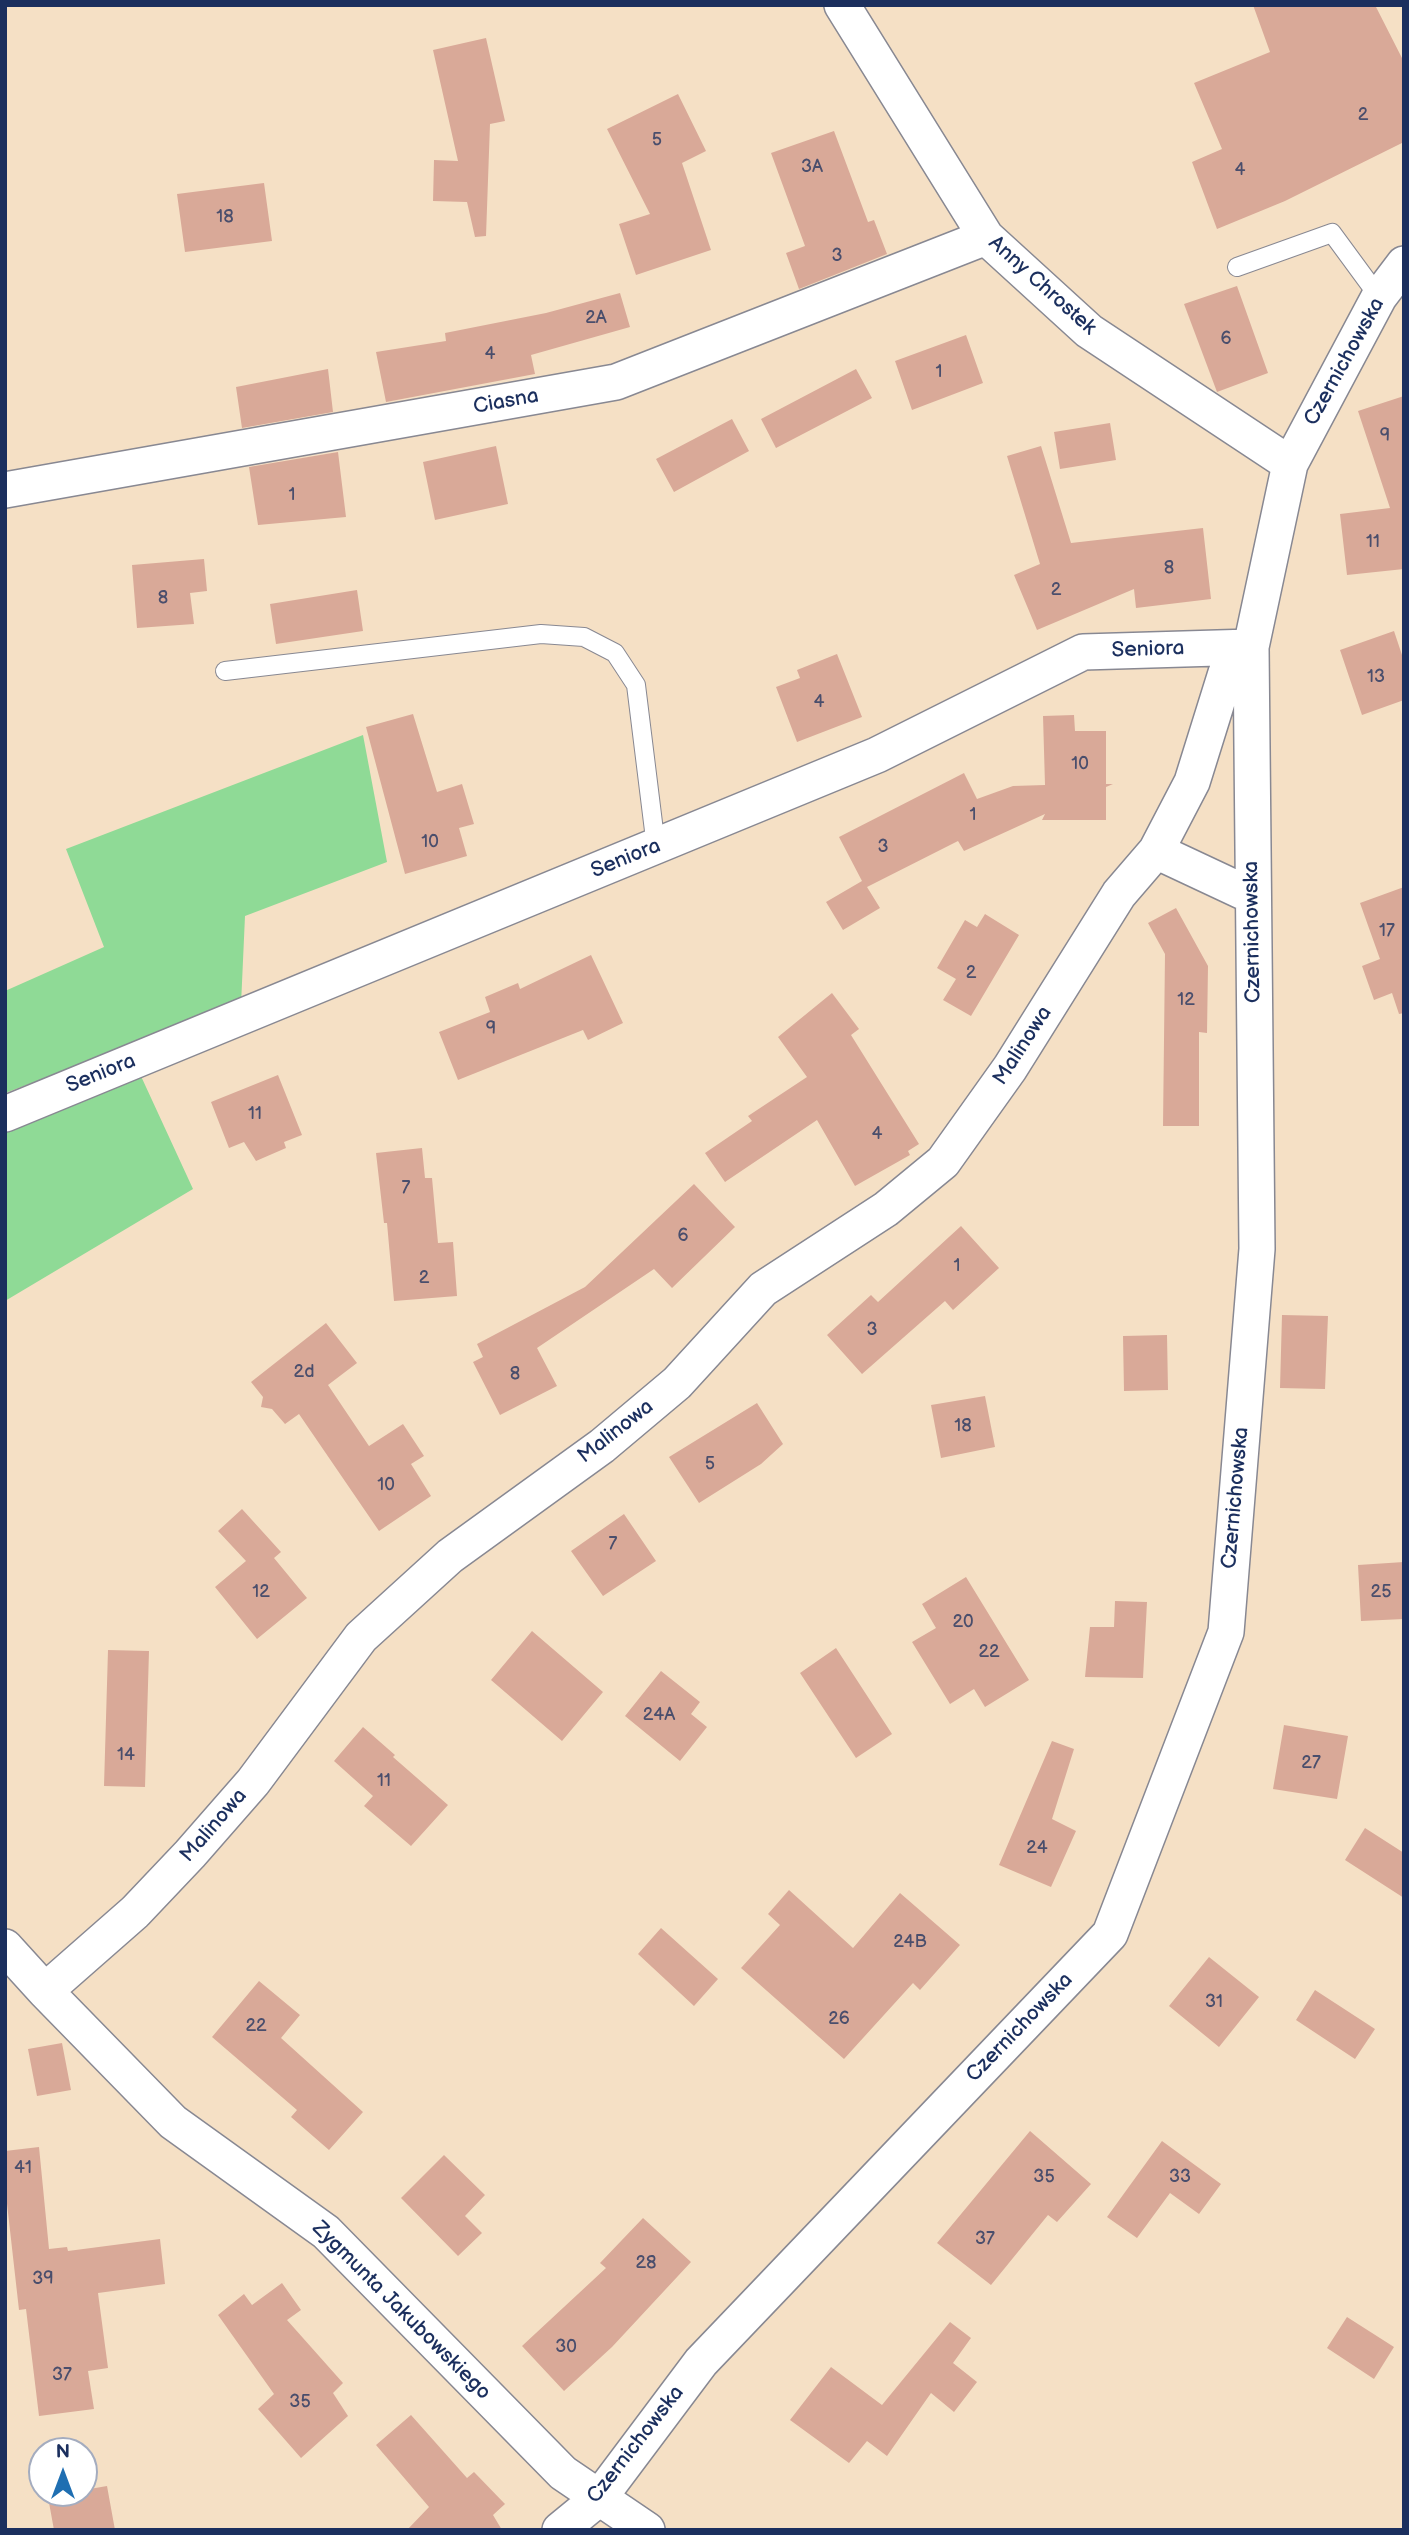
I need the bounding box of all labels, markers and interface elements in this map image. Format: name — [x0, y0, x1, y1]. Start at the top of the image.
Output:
house number: 2 — [1358, 104, 1368, 126]
house number: 5 — [652, 129, 662, 151]
house number: 3A — [801, 156, 823, 178]
house number: 4 — [1235, 159, 1245, 181]
house number: 18 — [216, 206, 234, 228]
street label: Anny Chrostek — [983, 231, 1101, 341]
house number: 3 — [831, 245, 843, 267]
street label: Czernichowska — [1299, 294, 1391, 430]
house number: 2A — [585, 307, 607, 329]
house number: 6 — [1221, 328, 1231, 350]
house number: 4 — [485, 343, 495, 365]
house number: 1 — [936, 361, 942, 383]
street label: Ciasna — [471, 384, 541, 420]
house number: 9 — [1380, 425, 1390, 447]
house number: 1 — [289, 484, 295, 506]
house number: 11 — [1366, 531, 1380, 553]
house number: 8 — [1164, 557, 1174, 579]
house number: 2 — [1051, 579, 1061, 601]
house number: 8 — [158, 587, 168, 609]
street label: Seniora — [1111, 636, 1185, 664]
house number: 13 — [1367, 666, 1385, 688]
house number: 4 — [814, 691, 824, 713]
house number: 10 — [1071, 753, 1089, 775]
house number: 1 — [970, 804, 976, 826]
house number: 10 — [421, 831, 439, 853]
street label: Seniora — [587, 834, 665, 884]
house number: 3 — [877, 836, 889, 858]
street label: Czernichowska — [1239, 861, 1267, 1003]
house number: 17 — [1379, 920, 1395, 942]
house number: 2 — [966, 962, 976, 984]
house number: 12 — [1177, 989, 1195, 1011]
street label: Malinowa — [988, 1002, 1058, 1090]
house number: 9 — [486, 1018, 496, 1040]
street label: Seniora — [62, 1049, 140, 1099]
house number: 11 — [248, 1103, 262, 1125]
house number: 4 — [872, 1123, 882, 1145]
house number: 7 — [402, 1177, 410, 1199]
house number: 6 — [678, 1225, 688, 1247]
house number: 1 — [954, 1255, 960, 1277]
house number: 2 — [419, 1267, 429, 1289]
house number: 3 — [866, 1319, 878, 1341]
house number: 2d — [294, 1361, 314, 1383]
house number: 8 — [510, 1363, 520, 1385]
street label: Malinowa — [573, 1395, 659, 1469]
house number: 18 — [954, 1415, 972, 1437]
street label: Czernichowska — [1217, 1426, 1255, 1570]
house number: 5 — [705, 1453, 715, 1475]
house number: 10 — [377, 1474, 395, 1496]
house number: 7 — [609, 1533, 617, 1555]
house number: 12 — [252, 1581, 270, 1603]
house number: 25 — [1371, 1581, 1391, 1603]
house number: 20 — [952, 1611, 974, 1633]
house number: 22 — [978, 1641, 1000, 1663]
house number: 24A — [643, 1704, 675, 1726]
house number: 14 — [117, 1744, 135, 1766]
house number: 27 — [1301, 1752, 1321, 1774]
house number: 11 — [377, 1770, 391, 1792]
street label: Malinowa — [175, 1784, 253, 1868]
house number: 24 — [1026, 1837, 1048, 1859]
house number: 24B — [893, 1931, 927, 1953]
street label: Czernichowska — [961, 1968, 1079, 2088]
house number: 31 — [1205, 1991, 1223, 2013]
house number: 26 — [828, 2008, 850, 2030]
house number: 22 — [245, 2015, 267, 2037]
house number: 41 — [14, 2157, 32, 2179]
house number: 35 — [1033, 2166, 1055, 2188]
house number: 33 — [1169, 2166, 1191, 2188]
street label: Zygmunta Jakubowskiego — [306, 2216, 496, 2406]
house number: 37 — [975, 2228, 995, 2250]
house number: 28 — [635, 2252, 657, 2274]
house number: 39 — [32, 2268, 54, 2290]
house number: 30 — [555, 2336, 577, 2358]
house number: 37 — [52, 2364, 72, 2386]
street label: Czernichowska — [582, 2381, 690, 2509]
house number: 35 — [289, 2391, 311, 2413]
north arrow — [28, 2437, 98, 2507]
text: N — [56, 2441, 70, 2464]

